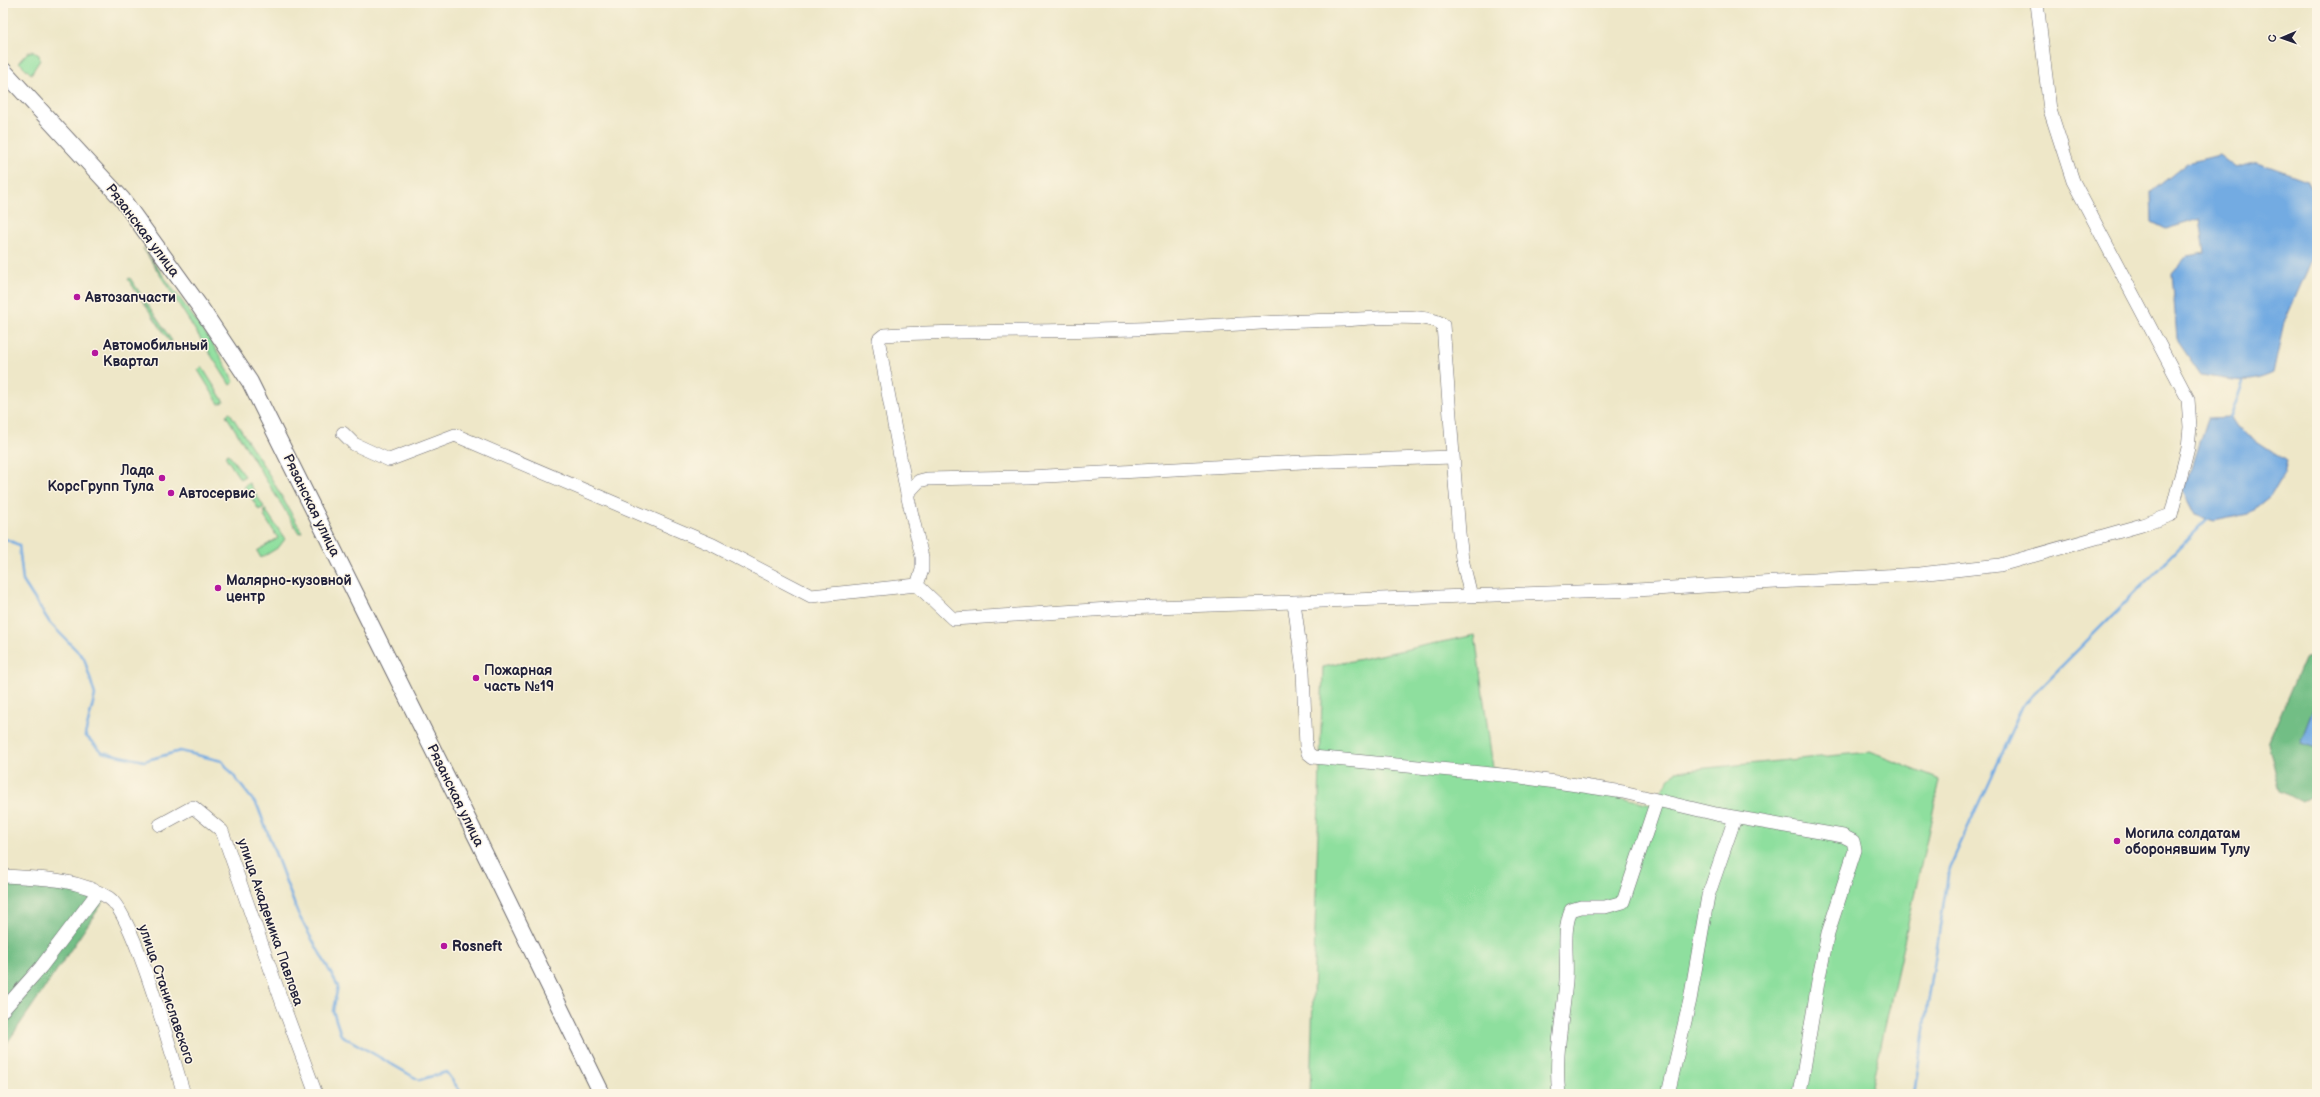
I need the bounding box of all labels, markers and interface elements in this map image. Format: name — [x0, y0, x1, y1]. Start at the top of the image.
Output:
north arrow — [2262, 18, 2302, 58]
text: С — [2266, 34, 2279, 42]
street label: Рязанская улица — [102, 180, 184, 281]
place label: Автозапчасти — [84, 289, 176, 306]
marker: Автозапчасти — [72, 292, 82, 302]
place label: Автомобильный Квартал — [102, 337, 208, 370]
marker: Автомобильный Квартал — [90, 348, 100, 358]
street label: Рязанская улица — [279, 451, 344, 560]
place label: Лада КорсГрупп Тула — [47, 462, 155, 495]
marker: Лада КорсГрупп Тула — [157, 473, 167, 483]
place label: Автосервис — [178, 485, 255, 502]
marker: Автосервис — [166, 488, 176, 498]
place label: Малярно-кузовной центр — [226, 572, 352, 605]
marker: Малярно-кузовной центр — [213, 583, 223, 593]
place label: Пожарная часть №19 — [484, 662, 554, 695]
marker: Пожарная часть №19 — [471, 673, 481, 683]
street label: Рязанская улица — [423, 741, 488, 850]
place label: Могила солдатам оборонявшим Тулу — [2125, 825, 2250, 858]
street label: улица Академика Павлова — [234, 836, 307, 1009]
marker: Могила солдатам оборонявшим Тулу — [2112, 836, 2122, 846]
street label: улица Станиславского — [135, 922, 198, 1066]
place label: Rosneft — [452, 938, 503, 955]
marker: Rosneft — [439, 941, 449, 951]

